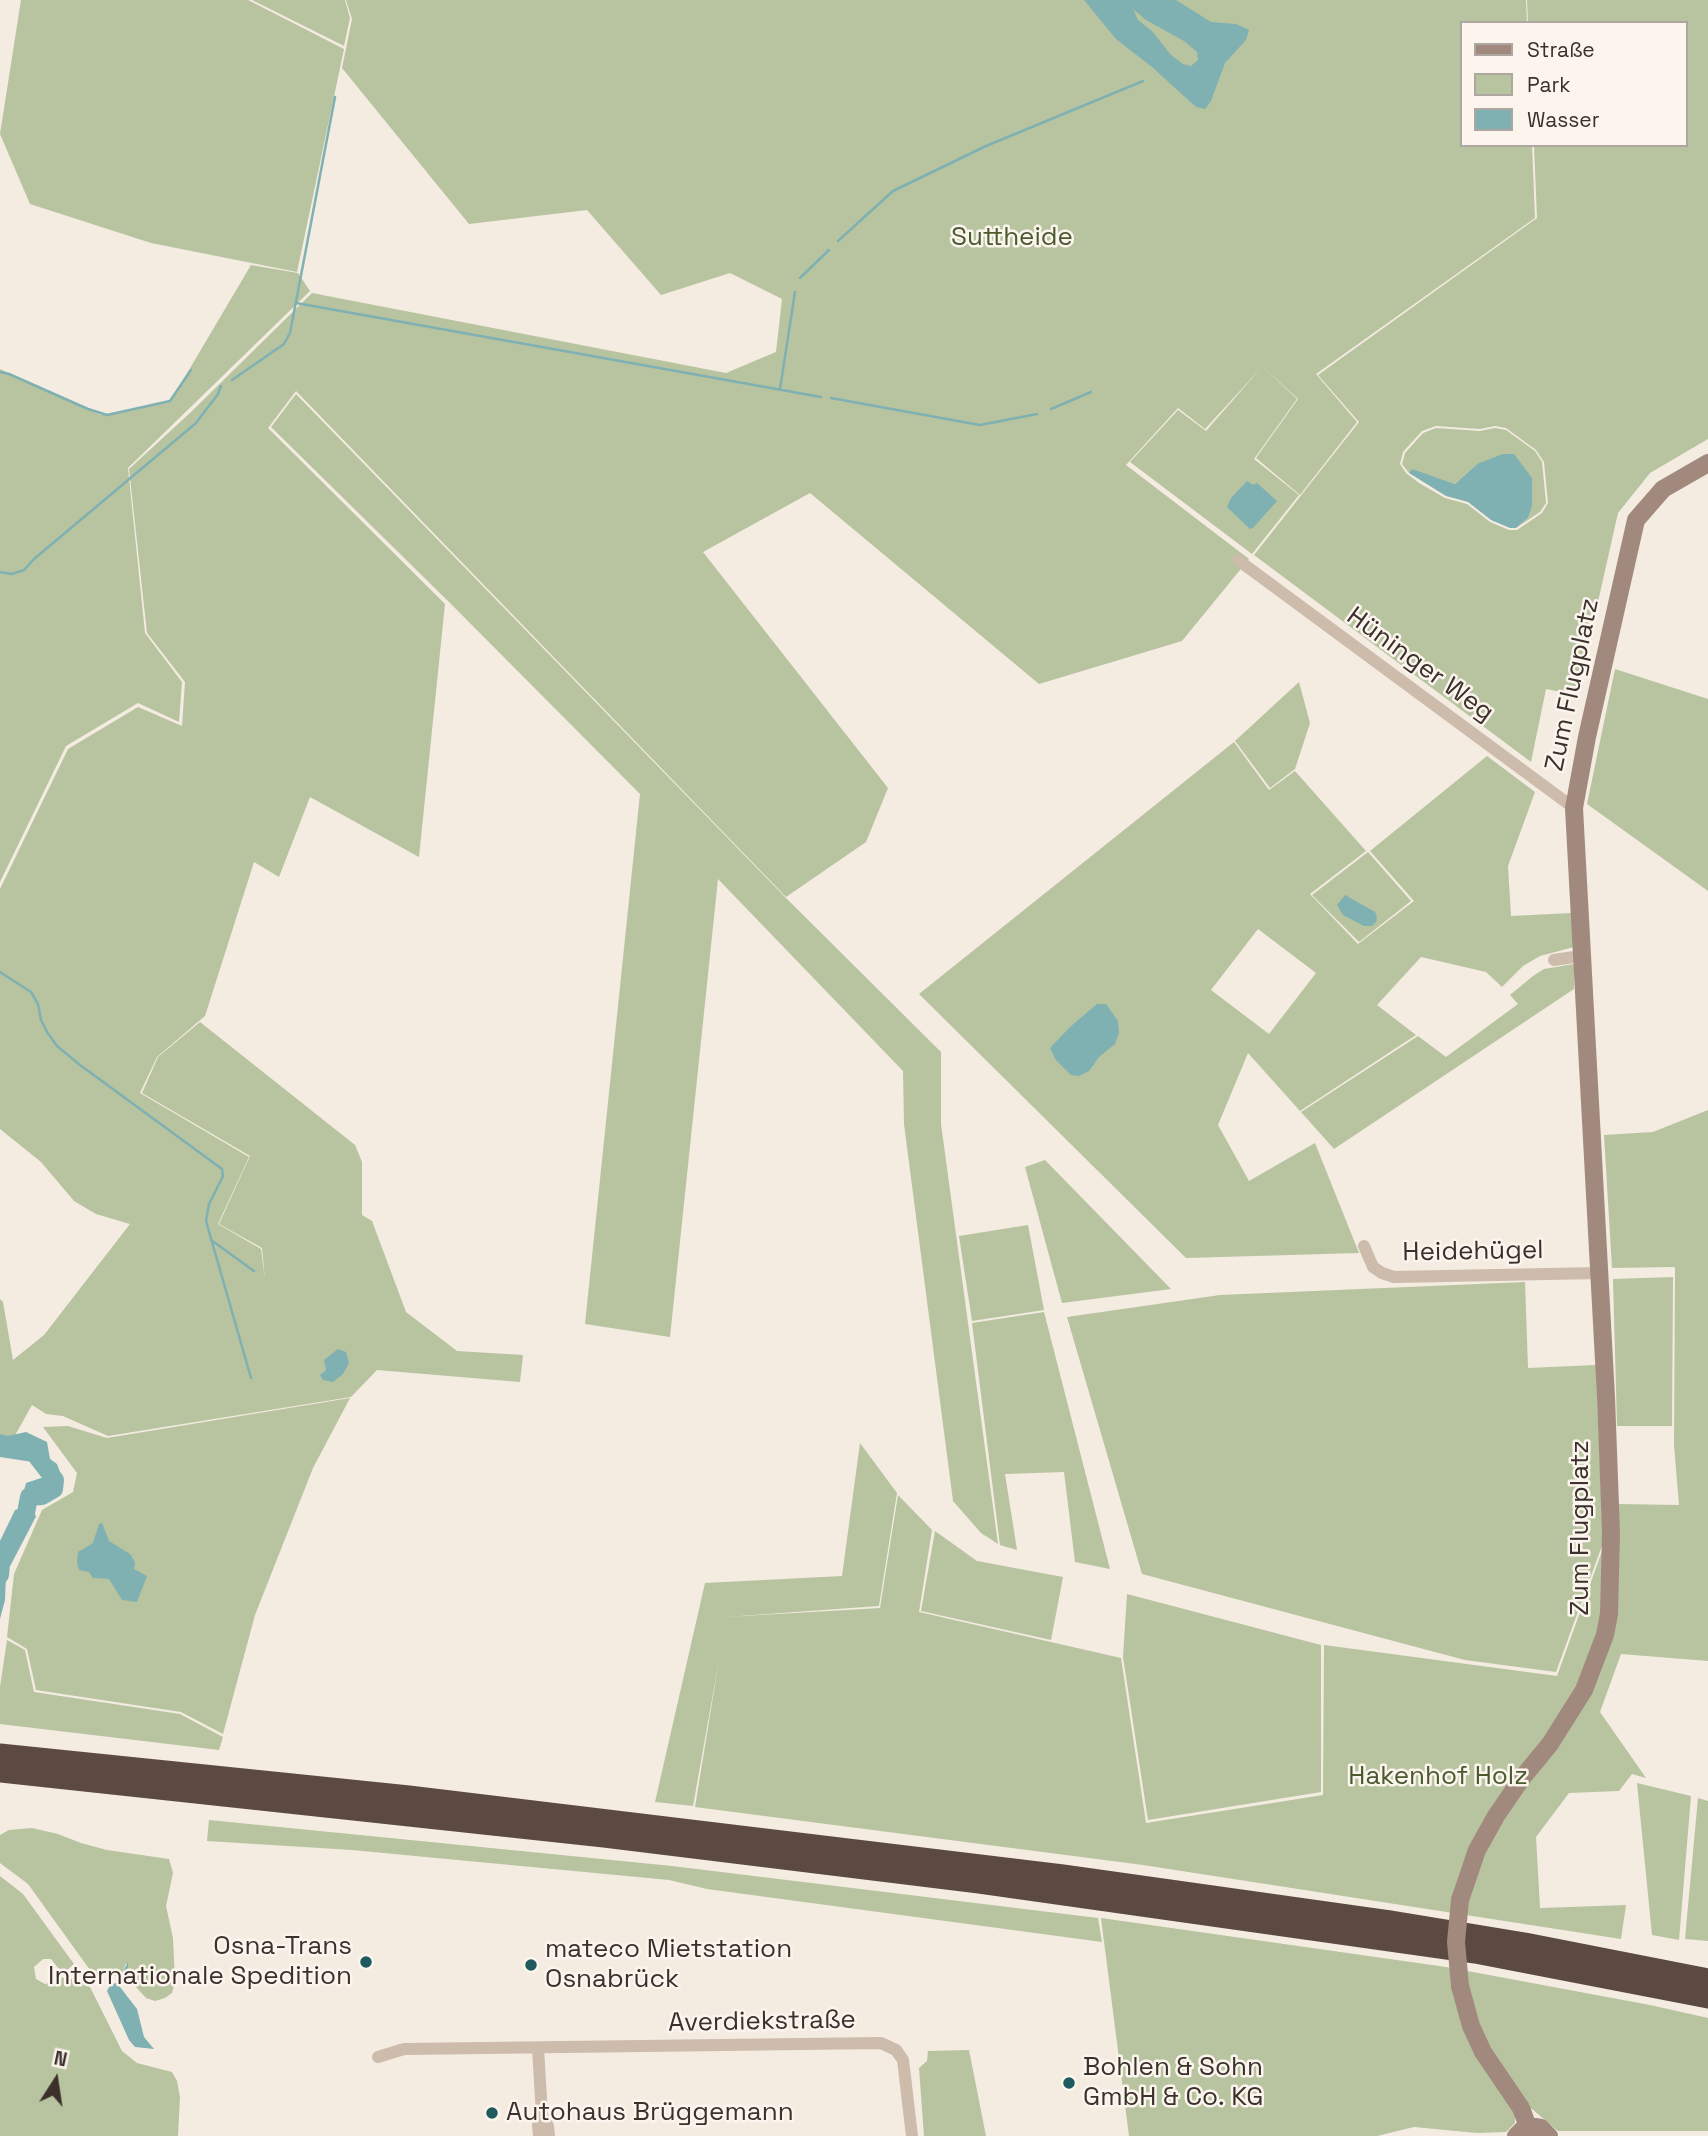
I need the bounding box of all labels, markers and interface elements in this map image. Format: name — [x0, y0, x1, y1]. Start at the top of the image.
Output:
legend — [1460, 21, 1687, 147]
text: Straße — [1527, 36, 1595, 63]
text: Park — [1527, 71, 1571, 98]
text: Wasser — [1527, 106, 1600, 133]
park label: Suttheide — [951, 222, 1073, 254]
street label: Zum Flugplatz — [1539, 596, 1607, 774]
street label: Hüninger Weg — [1340, 601, 1500, 729]
street label: Heidehügel — [1402, 1235, 1544, 1269]
street label: Zum Flugplatz — [1565, 1440, 1597, 1616]
park label: Hakenhof Holz — [1348, 1761, 1528, 1793]
place label: Osna-Trans Internationale Spedition — [48, 1931, 352, 1993]
place label: mateco Mietstation Osnabrück — [545, 1934, 792, 1996]
marker: Osna-Trans Internationale Spedition — [358, 1954, 374, 1970]
marker: mateco Mietstation Osnabrück — [523, 1957, 539, 1973]
street label: Averdiekstraße — [668, 2005, 856, 2039]
north arrow — [21, 2045, 91, 2115]
text: N — [52, 2045, 69, 2073]
place label: Bohlen & Sohn GmbH & Co. KG — [1083, 2052, 1263, 2114]
marker: Bohlen & Sohn GmbH & Co. KG — [1061, 2075, 1077, 2091]
place label: Autohaus Brüggemann — [506, 2097, 794, 2129]
marker: Autohaus Brüggemann — [484, 2105, 500, 2121]

